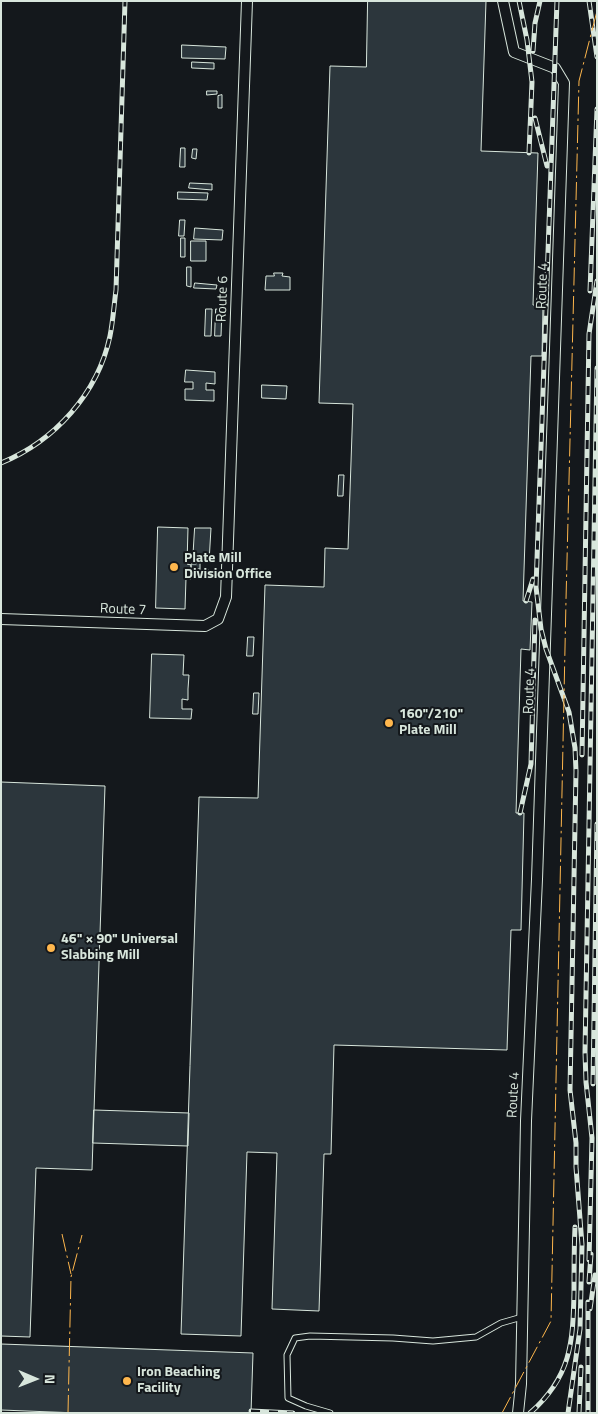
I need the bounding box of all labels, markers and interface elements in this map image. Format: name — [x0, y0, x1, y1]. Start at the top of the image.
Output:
street label: Route 4 — [534, 263, 552, 309]
street label: Route 6 — [214, 276, 232, 322]
place label: Plate Mill Division Office — [184, 551, 272, 584]
marker: Plate Mill Division Office — [168, 561, 180, 573]
street label: Route 7 — [100, 601, 146, 619]
street label: Route 4 — [521, 668, 539, 714]
place label: 160"/210" Plate Mill — [399, 707, 463, 740]
marker: 160"/210" Plate Mill — [383, 717, 395, 729]
place label: 46" × 90" Universal Slabbing Mill — [61, 932, 178, 964]
marker: 46" × 90" Universal Slabbing Mill — [45, 942, 57, 954]
street label: Route 4 — [504, 1071, 524, 1119]
north arrow — [10, 1354, 60, 1404]
place label: Iron Beaching Facility — [137, 1365, 220, 1398]
text: N — [40, 1374, 61, 1384]
marker: Iron Beaching Facility — [121, 1375, 133, 1387]

